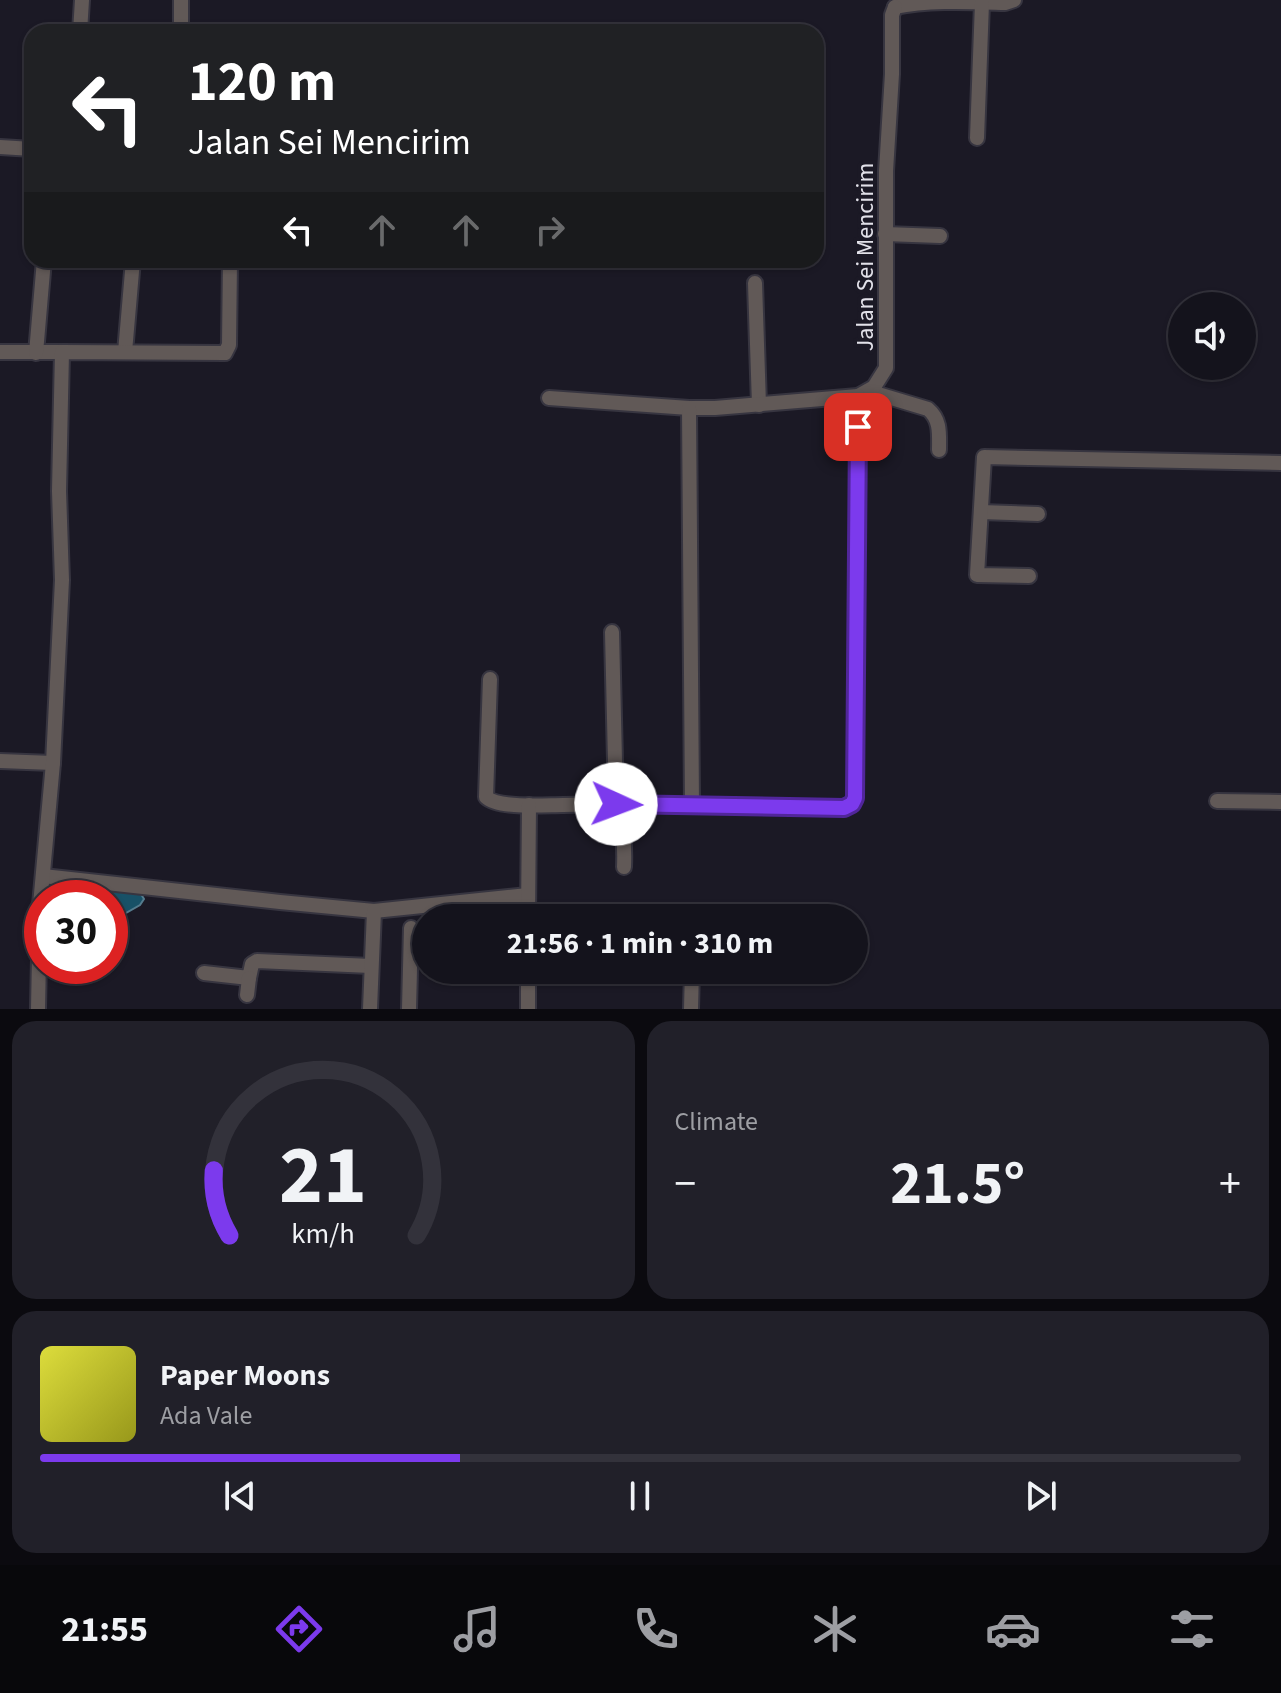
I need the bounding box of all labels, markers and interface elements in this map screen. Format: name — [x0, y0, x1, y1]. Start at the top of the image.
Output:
text: 120 m — [188, 43, 336, 122]
icon: left — [56, 56, 160, 160]
text: Jalan Sei Mencirim — [188, 117, 471, 168]
street label: Jalan Sei Mencirim — [848, 163, 883, 351]
icon: left — [276, 208, 320, 252]
icon: ahead — [360, 208, 404, 252]
icon: ahead — [444, 208, 488, 252]
icon: right — [528, 208, 572, 252]
map controls — [1168, 292, 1256, 380]
button: sound — [1168, 292, 1256, 380]
pin — [824, 393, 892, 461]
icon: arrive — [836, 405, 880, 449]
position arrow — [574, 762, 658, 846]
speed limit sign: 30 — [24, 880, 128, 984]
text: 21:56 · 1 min · 310 m — [507, 922, 773, 965]
text: Climate — [675, 1103, 758, 1140]
text: 21 — [279, 1117, 367, 1235]
text: 21.5° — [890, 1142, 1025, 1227]
text: − — [675, 1153, 696, 1216]
text: + — [1219, 1153, 1241, 1216]
text: km/h — [292, 1214, 355, 1254]
text: Paper Moons — [160, 1354, 330, 1397]
text: Ada Vale — [160, 1397, 252, 1434]
icon: previous — [218, 1474, 262, 1518]
icon: pause — [618, 1474, 662, 1518]
icon: next — [1019, 1474, 1063, 1518]
icon: directions — [271, 1601, 327, 1657]
icon: music — [449, 1601, 505, 1657]
icon: phone — [628, 1601, 684, 1657]
icon: climate — [807, 1601, 863, 1657]
icon: car — [985, 1601, 1041, 1657]
icon: filters — [1164, 1601, 1220, 1657]
text: 21:55 — [61, 1604, 148, 1655]

